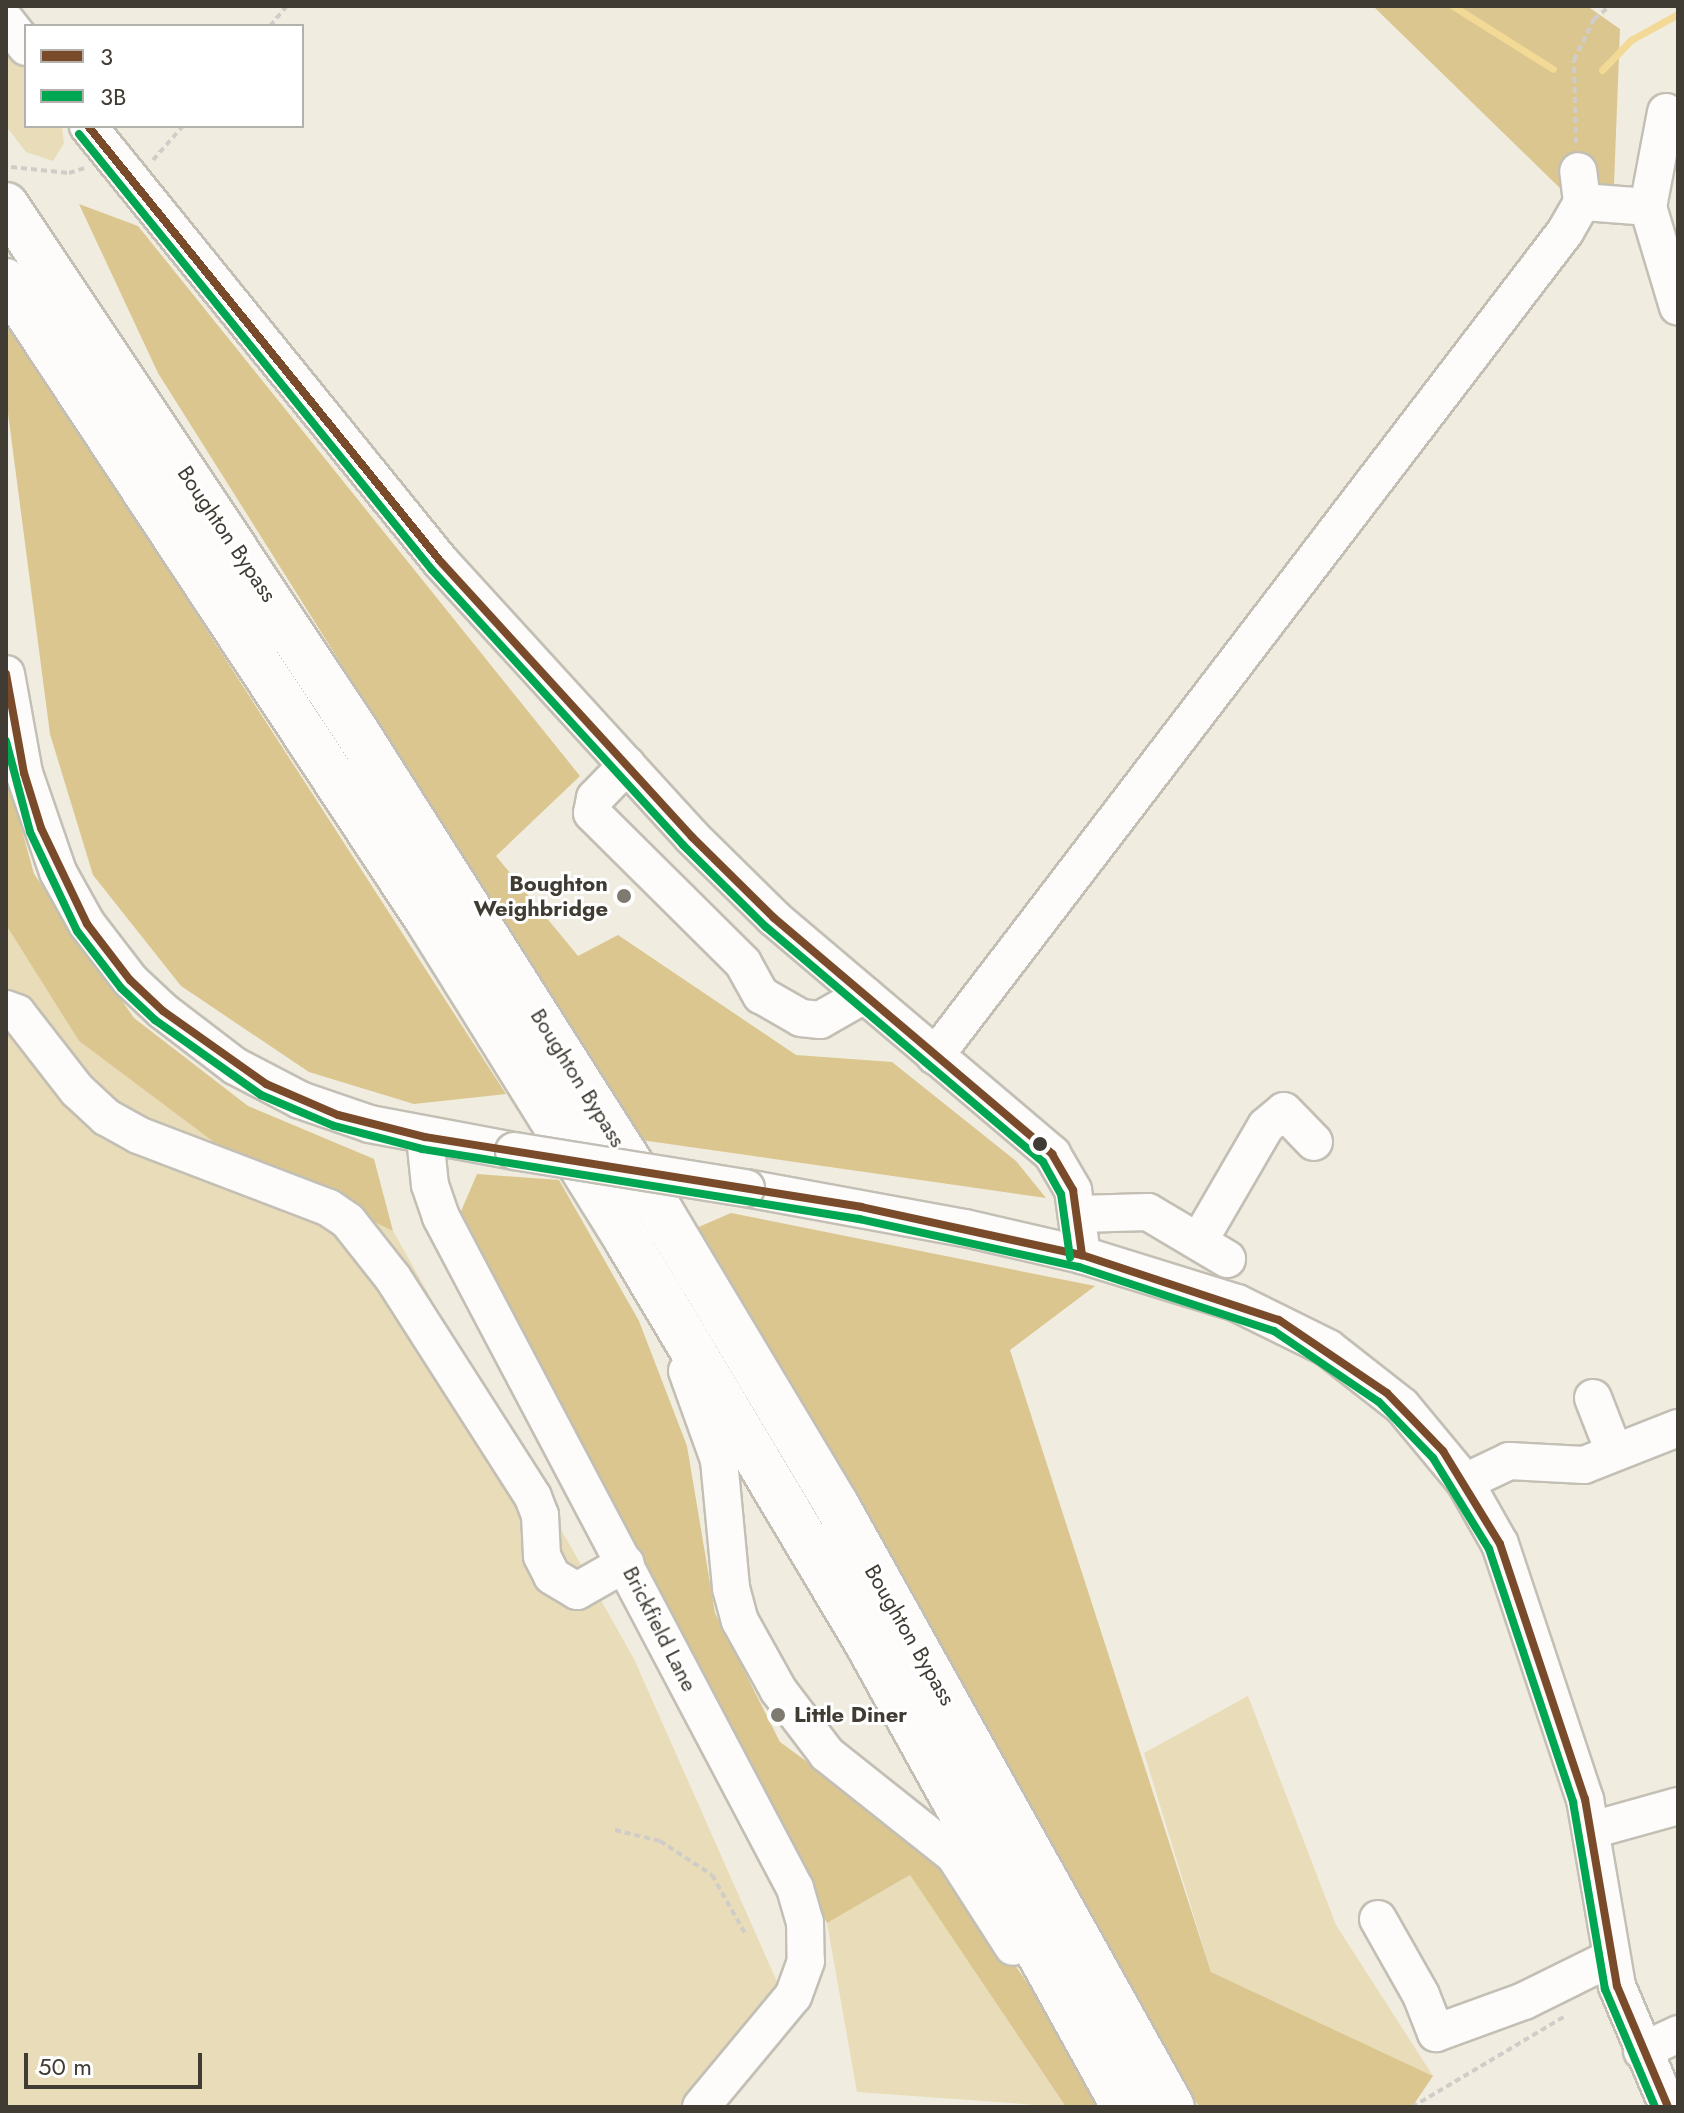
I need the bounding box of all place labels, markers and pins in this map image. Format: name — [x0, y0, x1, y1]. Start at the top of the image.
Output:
place label: Boughton Weighbridge — [473, 870, 608, 922]
marker: Boughton Weighbridge — [615, 887, 633, 905]
unlabelled marker — [1032, 1136, 1048, 1152]
place label: Little Diner — [794, 1702, 907, 1728]
marker: Little Diner — [769, 1706, 787, 1724]

